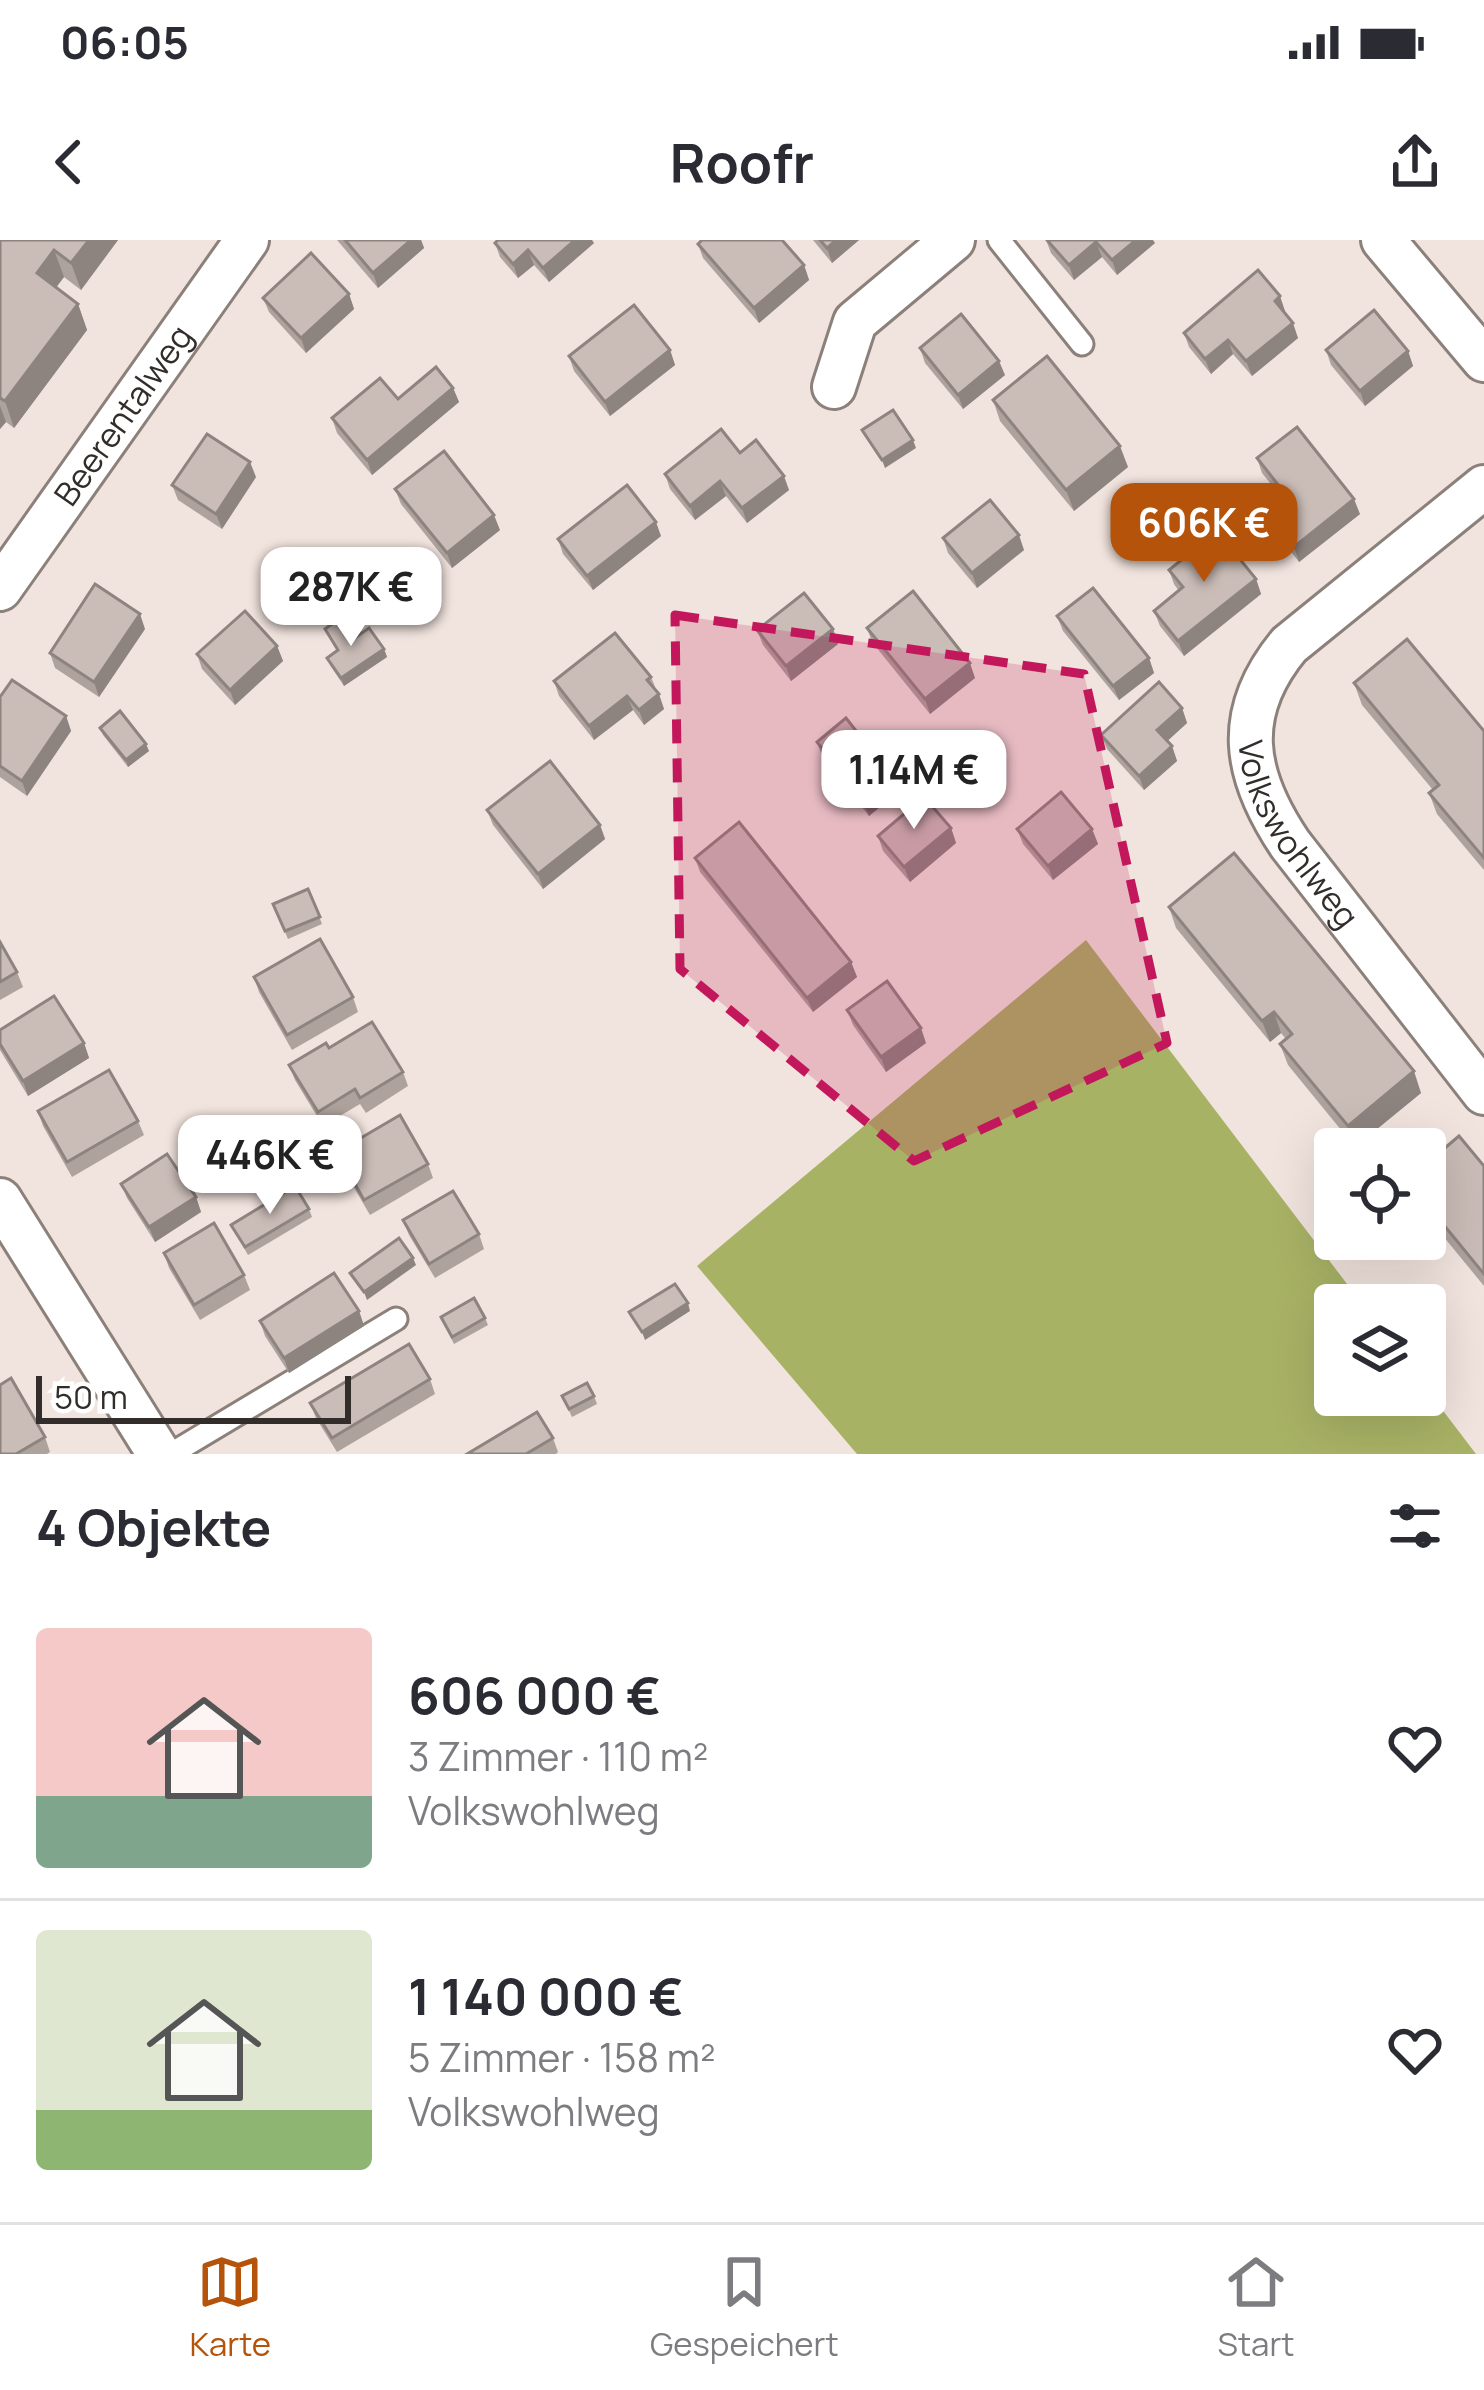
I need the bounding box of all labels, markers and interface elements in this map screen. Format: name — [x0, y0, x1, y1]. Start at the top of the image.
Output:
text: 06:05 — [60, 11, 189, 73]
text: Roofr — [670, 125, 814, 199]
icon: back — [36, 129, 102, 195]
icon: share — [1382, 129, 1448, 195]
street label: Beerentalweg — [43, 315, 202, 514]
pin: 606K € — [1106, 483, 1302, 585]
text: 606K € — [1137, 495, 1271, 549]
pin: 287K € — [253, 547, 449, 649]
text: 287K € — [288, 559, 414, 613]
pin: 1.14M € — [803, 730, 1025, 832]
street label: Volkswohlweg — [1229, 738, 1370, 937]
text: 1.14M € — [848, 742, 980, 796]
pin: 446K € — [172, 1115, 368, 1217]
text: 446K € — [205, 1127, 335, 1181]
map controls — [1314, 1128, 1446, 1416]
button: locate — [1314, 1128, 1446, 1260]
button: layers — [1314, 1284, 1446, 1416]
scale bar — [36, 1370, 351, 1423]
text: 50 m — [54, 1374, 128, 1419]
text: 4 Objekte — [36, 1492, 271, 1561]
icon: filters — [1382, 1493, 1448, 1559]
text: 606 000 € — [408, 1660, 661, 1729]
icon: home — [132, 1676, 276, 1820]
icon: heart — [1382, 1715, 1448, 1781]
text: 3 Zimmer · 110 m² — [408, 1729, 708, 1783]
text: Volkswohlweg — [408, 1783, 660, 1837]
text: 1 140 000 € — [408, 1961, 683, 2030]
icon: home — [132, 1978, 276, 2122]
icon: heart — [1382, 2017, 1448, 2083]
text: 5 Zimmer · 158 m² — [408, 2030, 716, 2084]
text: Volkswohlweg — [408, 2084, 660, 2138]
tab: Karte — [189, 2249, 271, 2366]
tab: Gespeichert — [650, 2249, 839, 2366]
tab: Start — [1218, 2249, 1295, 2366]

